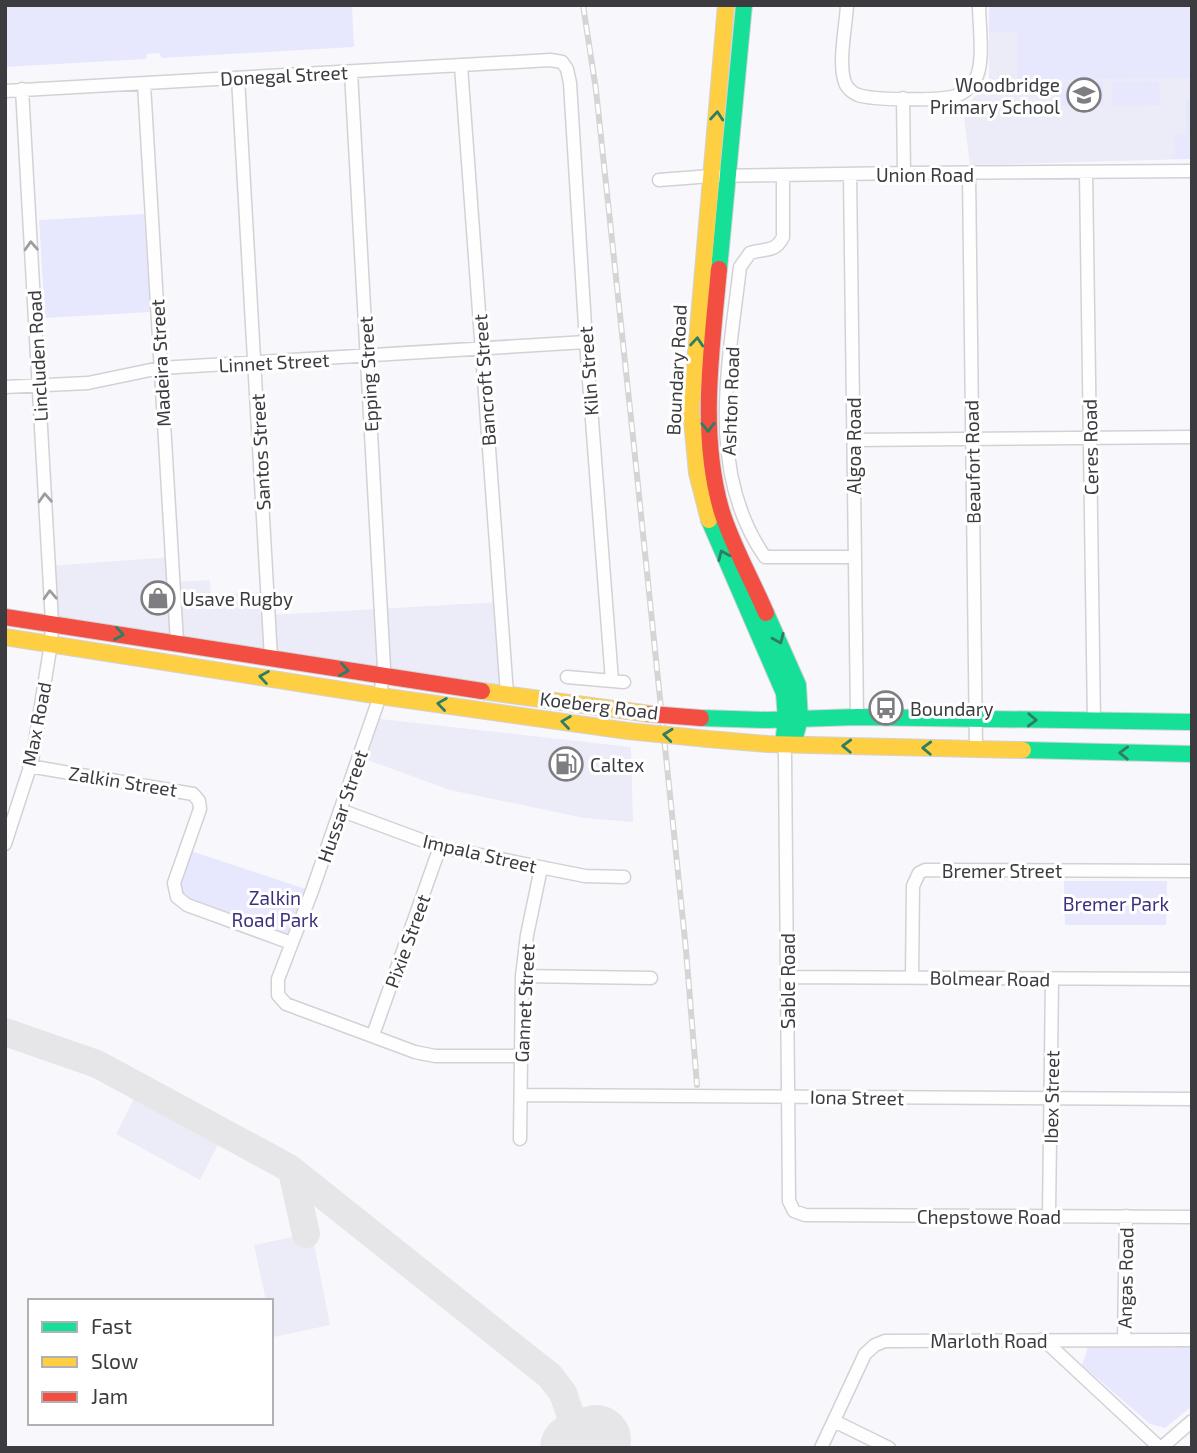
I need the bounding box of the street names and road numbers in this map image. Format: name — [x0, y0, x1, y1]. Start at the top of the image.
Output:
street label: Donegal Street — [220, 60, 348, 90]
street label: Union Road — [876, 163, 974, 186]
street label: Lincluden Road — [22, 290, 52, 422]
street label: Madeira Street — [145, 298, 175, 428]
street label: Boundary Road — [661, 304, 691, 436]
street label: Bancroft Street — [468, 313, 500, 447]
street label: Epping Street — [353, 315, 383, 433]
street label: Kiln Street — [573, 325, 603, 417]
street label: Ashton Road — [717, 346, 743, 456]
street label: Linnet Street — [218, 348, 330, 376]
street label: Santos Street — [245, 393, 275, 511]
street label: Algoa Road — [842, 397, 865, 495]
street label: Ceres Road — [1078, 399, 1102, 495]
street label: Beaufort Road — [959, 400, 985, 524]
street label: Max Road — [17, 680, 55, 768]
street label: Koeberg Road — [538, 686, 660, 724]
street label: Hussar Street — [312, 747, 372, 865]
street label: Zalkin Street — [67, 761, 179, 801]
street label: Impala Street — [421, 829, 539, 877]
street label: Bremer Street — [942, 859, 1062, 882]
street label: Pixie Street — [379, 891, 435, 991]
street label: Sable Road — [776, 933, 799, 1029]
street label: Gannet Street — [509, 943, 539, 1063]
street label: Bolmear Road — [929, 965, 1051, 991]
street label: Ibex Street — [1039, 1050, 1063, 1144]
street label: Iona Street — [810, 1085, 904, 1109]
street label: Chepstowe Road — [917, 1205, 1061, 1228]
street label: Angas Road — [1113, 1227, 1137, 1329]
street label: Marloth Road — [930, 1329, 1048, 1352]

